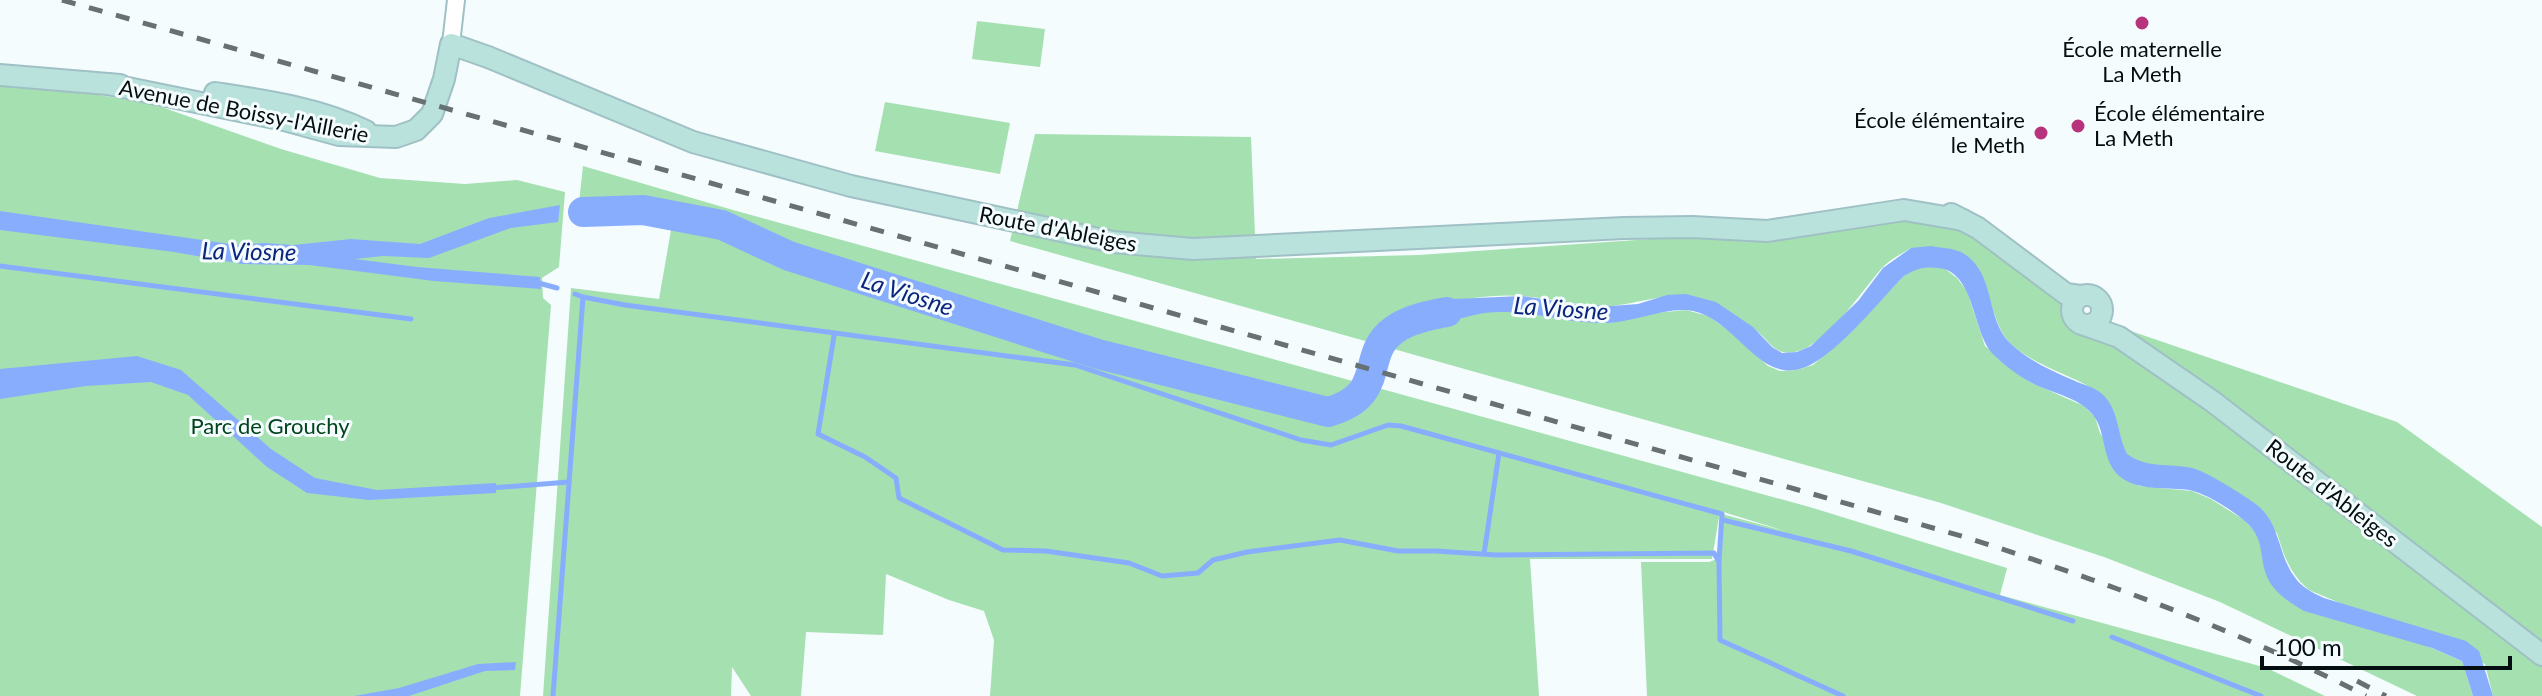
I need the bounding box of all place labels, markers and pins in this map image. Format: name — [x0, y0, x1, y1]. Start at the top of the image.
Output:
marker: École maternelle La Meth — [2133, 14, 2151, 32]
place label: École maternelle La Meth — [2062, 35, 2222, 87]
place label: École élémentaire La Meth — [2094, 99, 2265, 151]
place label: École élémentaire le Meth — [1854, 106, 2025, 158]
marker: École élémentaire La Meth — [2069, 117, 2087, 135]
marker: École élémentaire le Meth — [2032, 124, 2050, 142]

